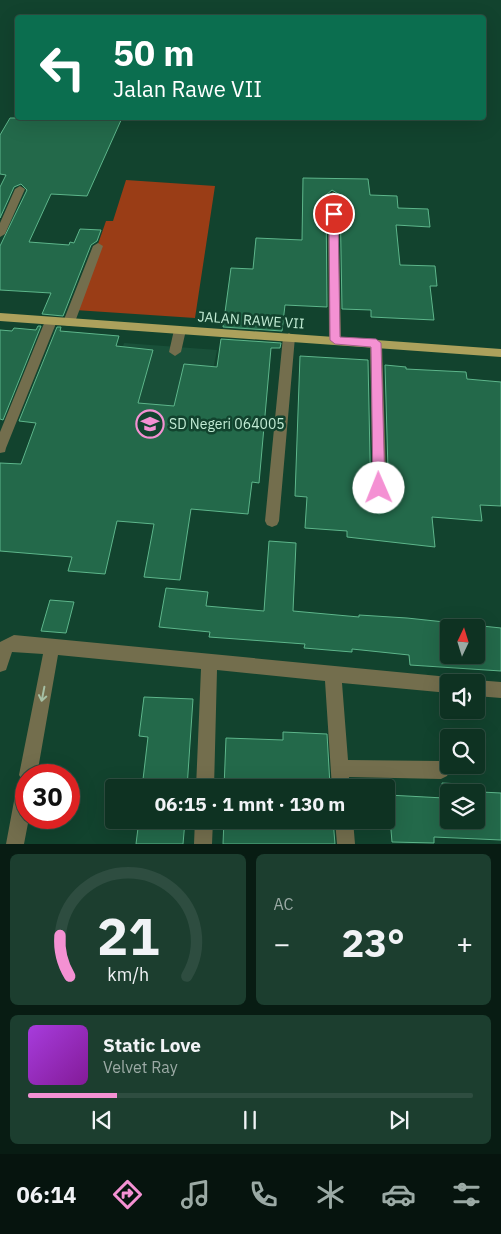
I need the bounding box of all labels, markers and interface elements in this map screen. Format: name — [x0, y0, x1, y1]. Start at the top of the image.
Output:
text: 50 m — [113, 30, 195, 76]
icon: left — [30, 35, 95, 100]
text: Jalan Rawe VII — [113, 74, 262, 103]
pin — [313, 193, 355, 235]
icon: arrive — [320, 200, 348, 228]
street label: JALAN RAWE VII — [197, 307, 305, 333]
school or university icon: SD Negeri 064005 — [135, 409, 165, 439]
place label: SD Negeri 064005 — [169, 415, 285, 433]
position arrow — [352, 461, 404, 513]
north arrow — [440, 619, 485, 664]
map controls — [440, 619, 485, 829]
button: sound — [440, 674, 485, 719]
one-way arrow — [38, 685, 48, 701]
button: search — [440, 729, 485, 774]
speed limit sign: 30 — [15, 764, 80, 829]
button: layers — [440, 784, 485, 829]
text: 06:15 · 1 mnt · 130 m — [155, 792, 345, 816]
text: AC — [274, 894, 293, 914]
text: 21 — [97, 902, 159, 969]
text: 23° — [342, 918, 405, 967]
text: − — [274, 925, 290, 962]
text: + — [456, 925, 473, 962]
text: km/h — [107, 963, 149, 986]
text: Static Love — [103, 1033, 201, 1057]
text: Velvet Ray — [103, 1057, 178, 1077]
icon: previous — [88, 1106, 116, 1134]
icon: pause — [236, 1106, 264, 1134]
icon: next — [385, 1106, 413, 1134]
icon: directions — [110, 1177, 145, 1212]
icon: music — [178, 1177, 213, 1212]
icon: phone — [246, 1177, 281, 1212]
icon: climate — [313, 1177, 348, 1212]
icon: car — [381, 1177, 416, 1212]
icon: filters — [449, 1177, 484, 1212]
text: 06:14 — [16, 1180, 77, 1209]

